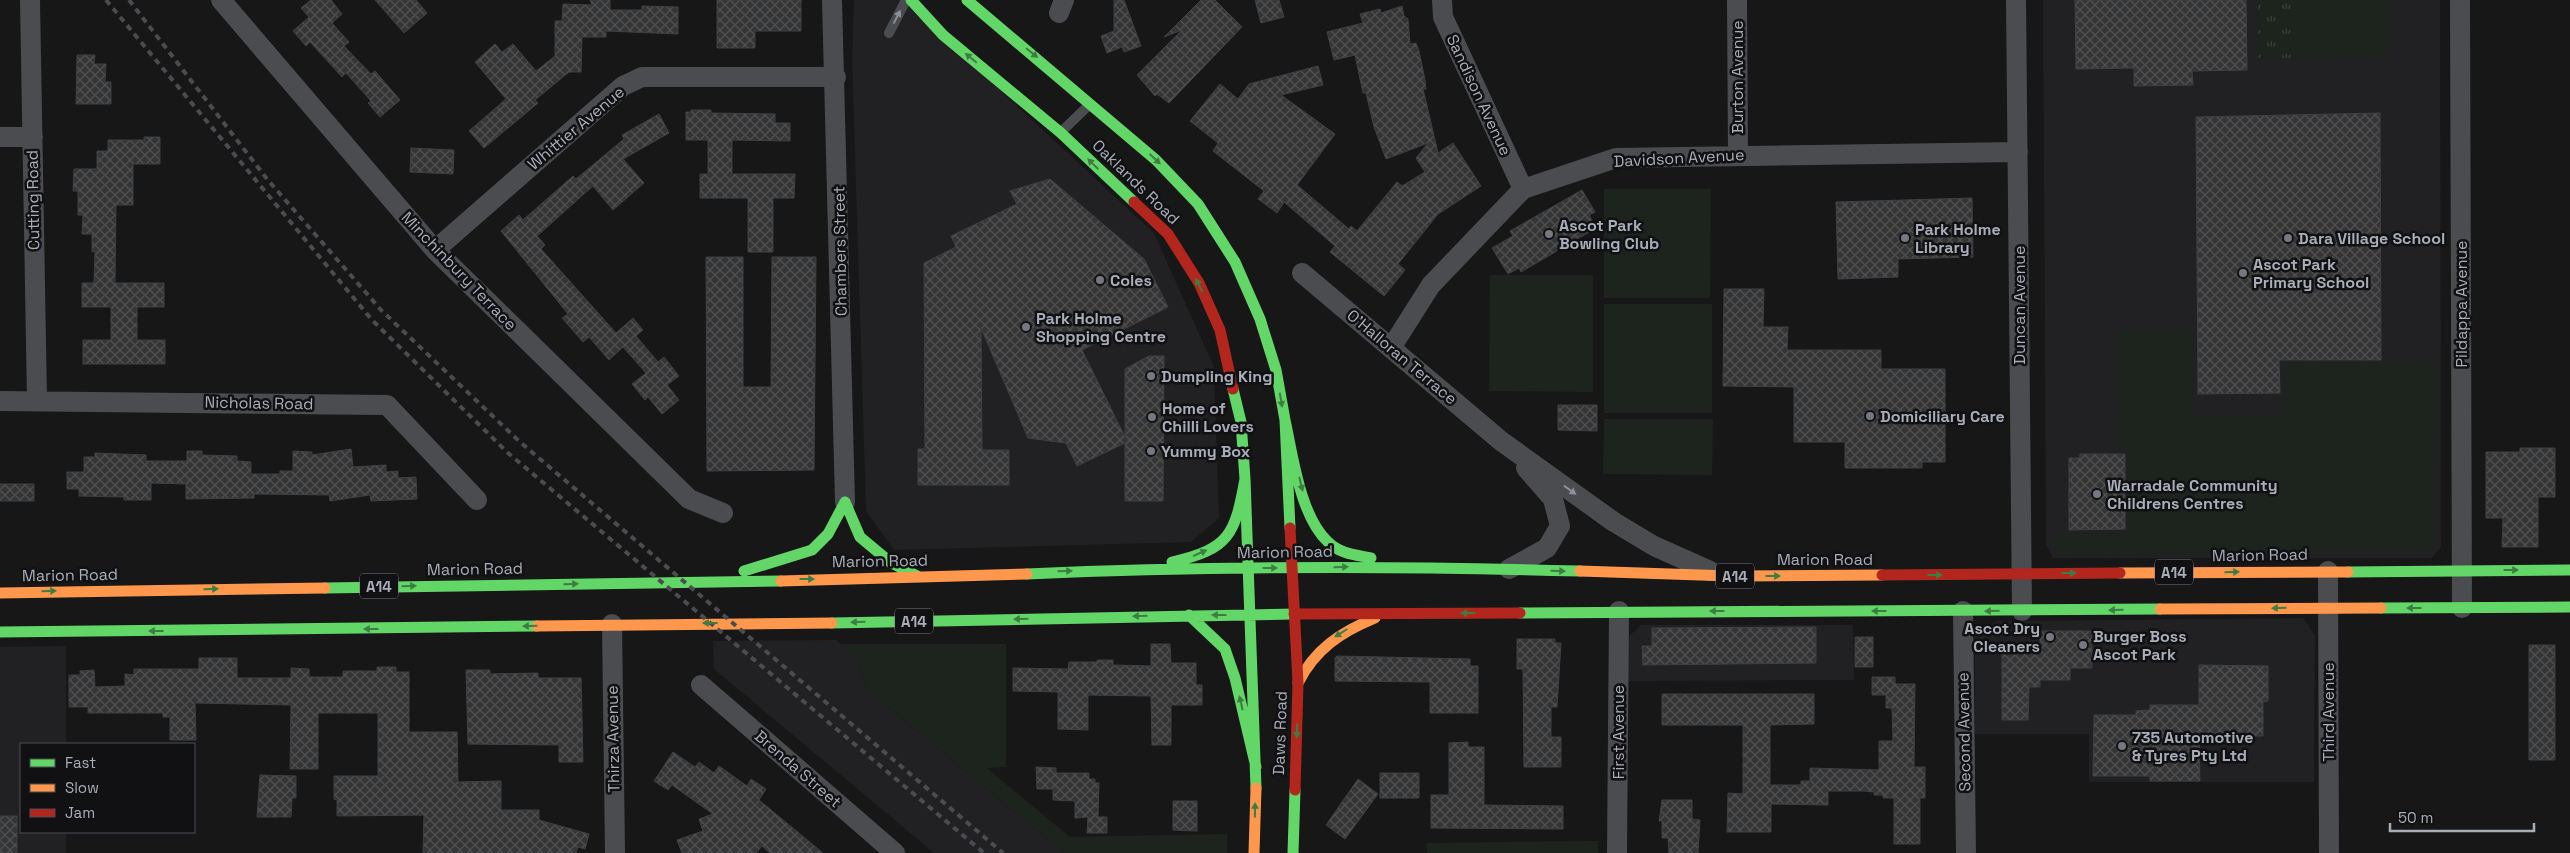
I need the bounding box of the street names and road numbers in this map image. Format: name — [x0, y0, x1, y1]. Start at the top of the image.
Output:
street label: Burton Avenue — [1727, 20, 1748, 134]
street label: Sandison Avenue — [1442, 31, 1516, 159]
street label: Whittier Avenue — [523, 81, 629, 175]
street label: Oaklands Road — [1088, 135, 1184, 229]
street label: Davidson Avenue — [1613, 144, 1745, 172]
street label: Cutting Road — [22, 150, 44, 250]
street label: Chambers Street — [828, 186, 852, 316]
street label: Minchinbury Terrace — [397, 207, 521, 335]
street label: Pildappa Avenue — [2451, 240, 2472, 368]
street label: Duncan Avenue — [2009, 245, 2030, 365]
street label: O'Halloran Terrace — [1343, 305, 1461, 409]
street label: Nicholas Road — [204, 392, 314, 414]
street label: Marion Road — [1237, 541, 1333, 563]
street label: Marion Road — [2212, 544, 2308, 566]
street label: Marion Road — [1777, 549, 1873, 570]
street label: Marion Road — [832, 550, 928, 572]
street label: Marion Road — [427, 558, 523, 580]
road number: A14 — [2155, 560, 2193, 584]
street label: Marion Road — [22, 564, 118, 586]
road number: A14 — [1716, 564, 1754, 588]
road number: A14 — [360, 574, 398, 598]
road number: A14 — [895, 608, 933, 634]
street label: Third Avenue — [2318, 662, 2339, 762]
street label: Second Avenue — [1952, 672, 1976, 792]
street label: Thirza Avenue — [602, 685, 624, 793]
street label: First Avenue — [1608, 685, 1629, 779]
street label: Daws Road — [1268, 691, 1292, 775]
street label: Brenda Street — [750, 726, 846, 812]

